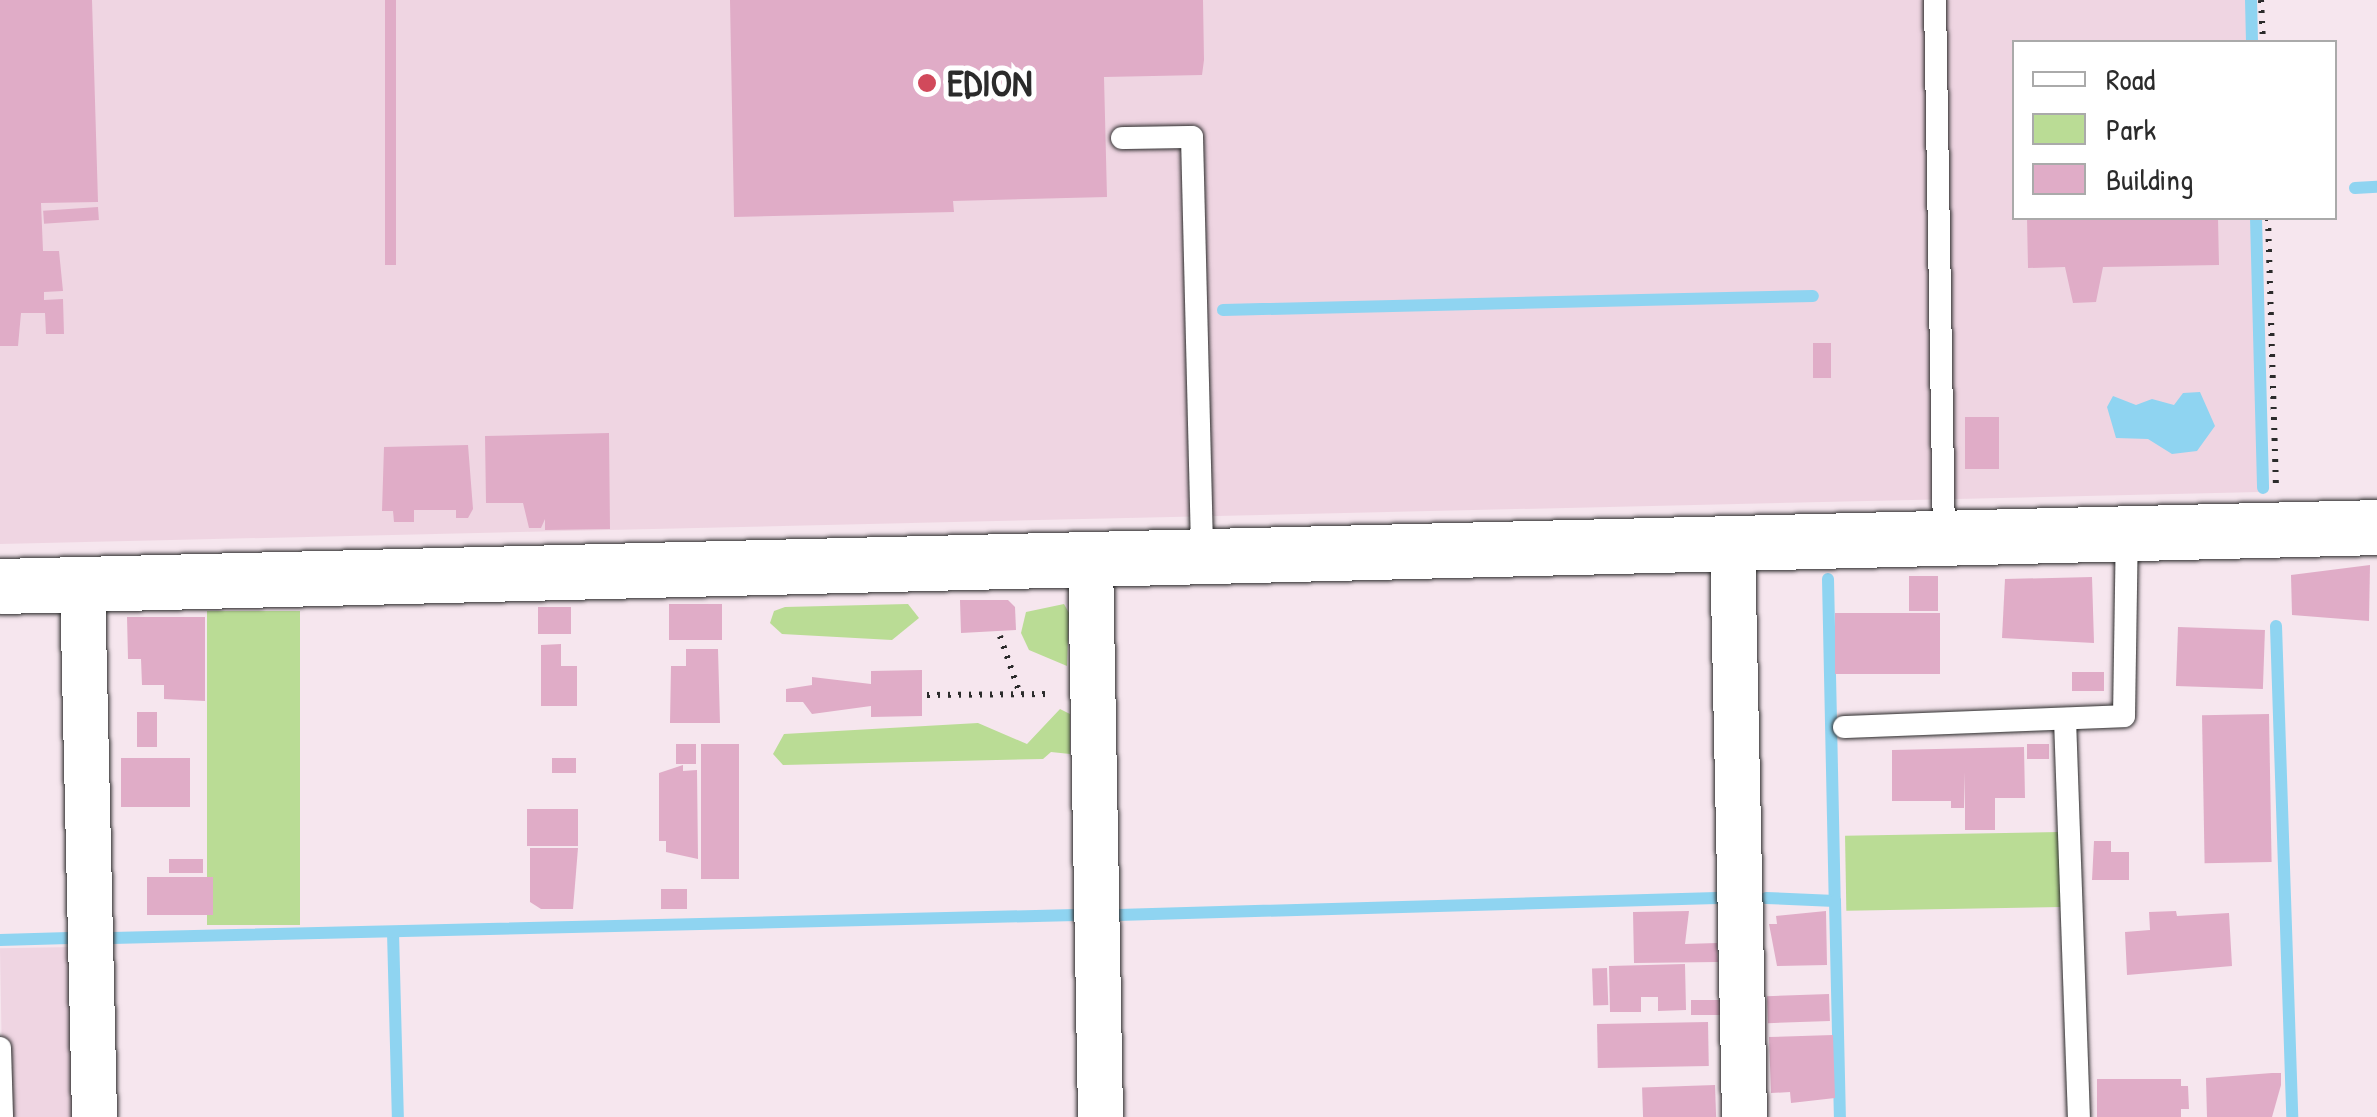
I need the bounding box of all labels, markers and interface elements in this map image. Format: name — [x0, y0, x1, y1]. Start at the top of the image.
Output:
legend — [2012, 40, 2337, 220]
text: Road — [2106, 59, 2155, 99]
place label: EDION — [947, 60, 1032, 106]
marker: EDION — [916, 72, 938, 94]
text: Park — [2106, 109, 2156, 149]
text: Building — [2106, 159, 2193, 199]

